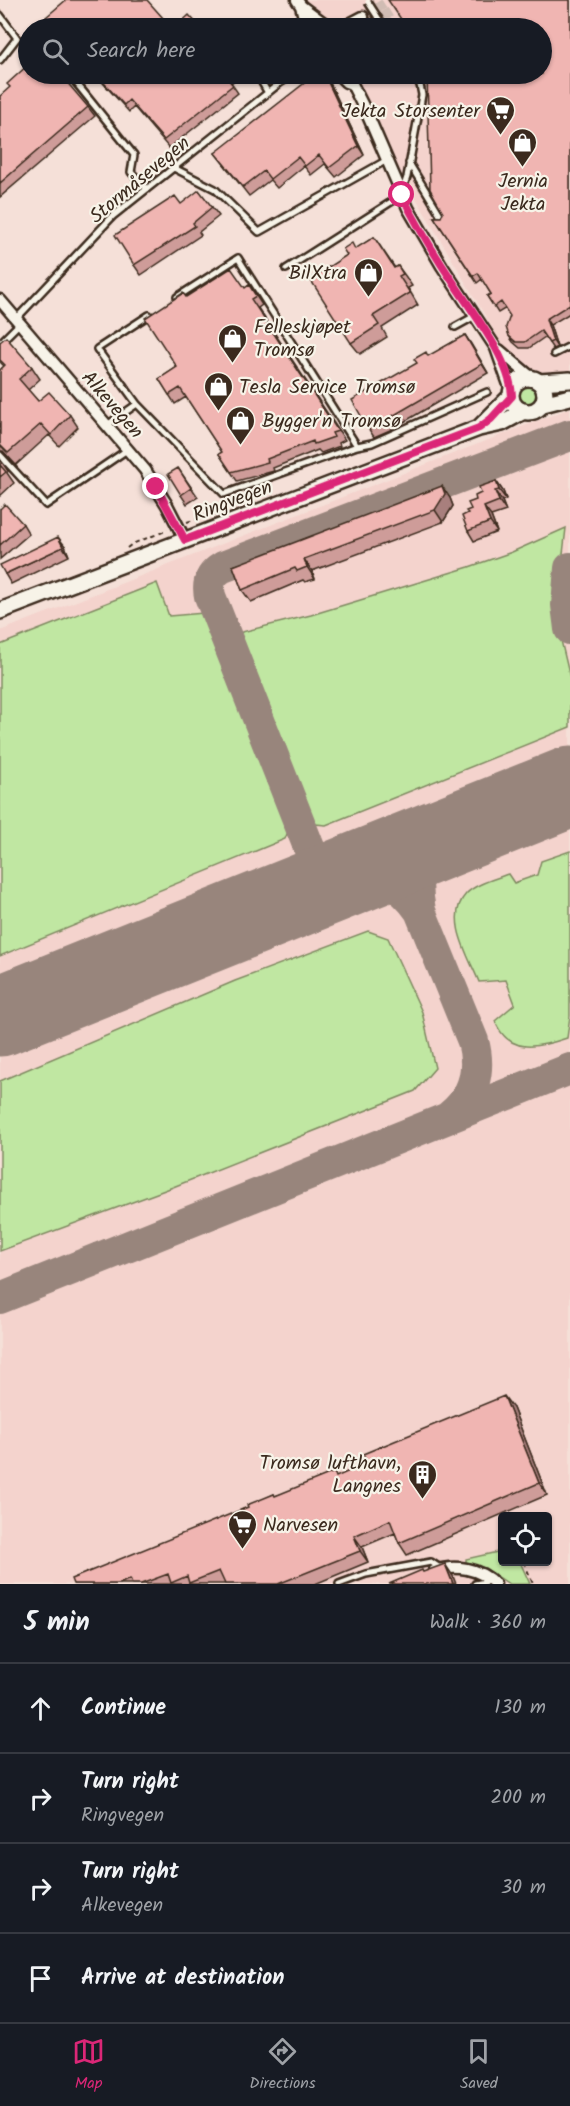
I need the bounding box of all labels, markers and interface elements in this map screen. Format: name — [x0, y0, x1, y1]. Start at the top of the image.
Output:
search box — [18, 18, 552, 84]
text: Search here — [87, 34, 195, 69]
icon: search — [39, 35, 72, 68]
supermarket icon: Jekta Storsenter — [485, 94, 517, 136]
place label: Jekta Storsenter — [342, 96, 481, 128]
shop icon: Jernia Jekta — [507, 126, 539, 168]
street label: Stormåsevegen — [83, 129, 198, 232]
place label: Jernia Jekta — [498, 166, 548, 221]
route start — [388, 181, 414, 207]
shop icon: BilXtra — [352, 256, 384, 298]
place label: BilXtra — [288, 258, 347, 290]
place label: Felleskjøpet Tromsø — [254, 312, 351, 367]
shop icon: Felleskjøpet Tromsø — [217, 322, 249, 364]
street label: Alkevegen — [73, 364, 150, 447]
shop icon: Tesla Service Tromsø — [202, 370, 234, 412]
place label: Tesla Service Tromsø — [239, 372, 416, 404]
shop icon: Bygger'n Tromsø — [225, 404, 257, 446]
place label: Bygger'n Tromsø — [262, 406, 401, 438]
street label: Ringvegen — [188, 472, 277, 532]
route end — [142, 473, 168, 499]
place label: Tromsø lufthavn, Langnes — [259, 1448, 401, 1503]
building icon: Tromsø lufthavn, Langnes — [406, 1458, 438, 1500]
supermarket icon: Narvesen — [226, 1508, 258, 1550]
place label: Narvesen — [263, 1510, 338, 1542]
map controls — [498, 1512, 552, 1566]
button: locate — [498, 1512, 552, 1566]
text: 5 min — [24, 1602, 90, 1644]
text: Walk · 360 m — [429, 1607, 546, 1639]
text: Continue — [81, 1691, 166, 1726]
icon: ahead — [24, 1692, 57, 1725]
text: 130 m — [494, 1692, 546, 1724]
text: Turn right — [81, 1765, 179, 1800]
icon: right — [24, 1782, 57, 1815]
text: 200 m — [490, 1782, 546, 1814]
text: Ringvegen — [81, 1800, 164, 1832]
text: Turn right — [81, 1855, 179, 1890]
icon: right — [24, 1872, 57, 1905]
text: 30 m — [501, 1872, 546, 1904]
text: Alkevegen — [81, 1890, 163, 1922]
text: Arrive at destination — [81, 1961, 284, 1996]
icon: arrive — [24, 1962, 57, 1995]
tab: Map — [72, 2035, 105, 2096]
tab: Directions — [249, 2035, 316, 2096]
tab: Saved — [460, 2035, 498, 2096]

